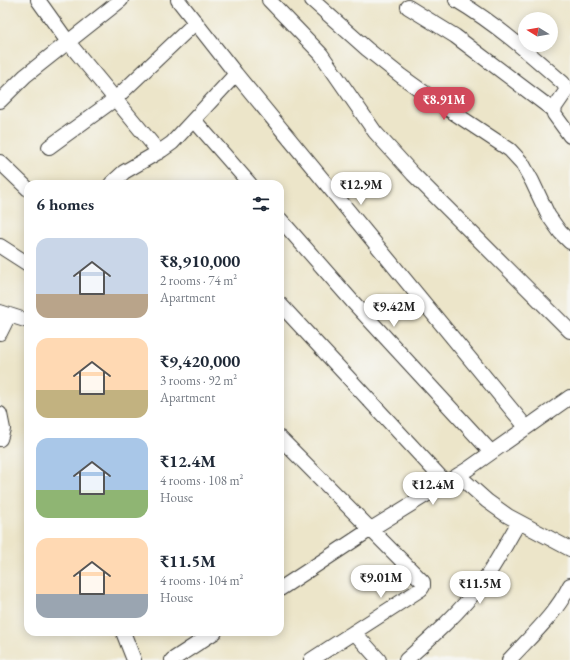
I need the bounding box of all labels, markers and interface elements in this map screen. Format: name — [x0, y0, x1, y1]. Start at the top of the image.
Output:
north arrow — [518, 12, 558, 52]
map controls — [518, 12, 558, 52]
pin: ₹8.91M — [411, 87, 477, 121]
text: ₹8.91M — [423, 91, 465, 108]
pin: ₹12.9M — [328, 172, 394, 206]
text: ₹12.9M — [340, 176, 382, 193]
text: 6 homes — [36, 193, 94, 215]
icon: filters — [250, 193, 272, 215]
text: ₹8,910,000 — [160, 250, 240, 272]
icon: home — [68, 254, 116, 302]
text: 2 rooms · 74 m² — [160, 272, 237, 289]
text: Apartment — [160, 289, 215, 306]
pin: ₹9.42M — [361, 294, 427, 328]
text: ₹9.42M — [373, 298, 415, 315]
text: ₹9,420,000 — [160, 350, 240, 372]
icon: home — [68, 354, 116, 402]
text: 3 rooms · 92 m² — [160, 372, 237, 389]
text: Apartment — [160, 389, 215, 406]
text: ₹12.4M — [160, 450, 216, 472]
icon: home — [68, 454, 116, 502]
text: 4 rooms · 108 m² — [160, 472, 244, 489]
pin: ₹12.4M — [400, 472, 466, 506]
text: ₹12.4M — [412, 476, 454, 493]
text: House — [160, 489, 193, 506]
text: ₹11.5M — [160, 550, 216, 572]
icon: home — [68, 554, 116, 602]
pin: ₹9.01M — [348, 565, 414, 599]
text: ₹9.01M — [360, 569, 402, 586]
pin: ₹11.5M — [447, 571, 513, 605]
text: 4 rooms · 104 m² — [160, 572, 244, 589]
text: ₹11.5M — [459, 575, 501, 592]
text: House — [160, 589, 193, 606]

